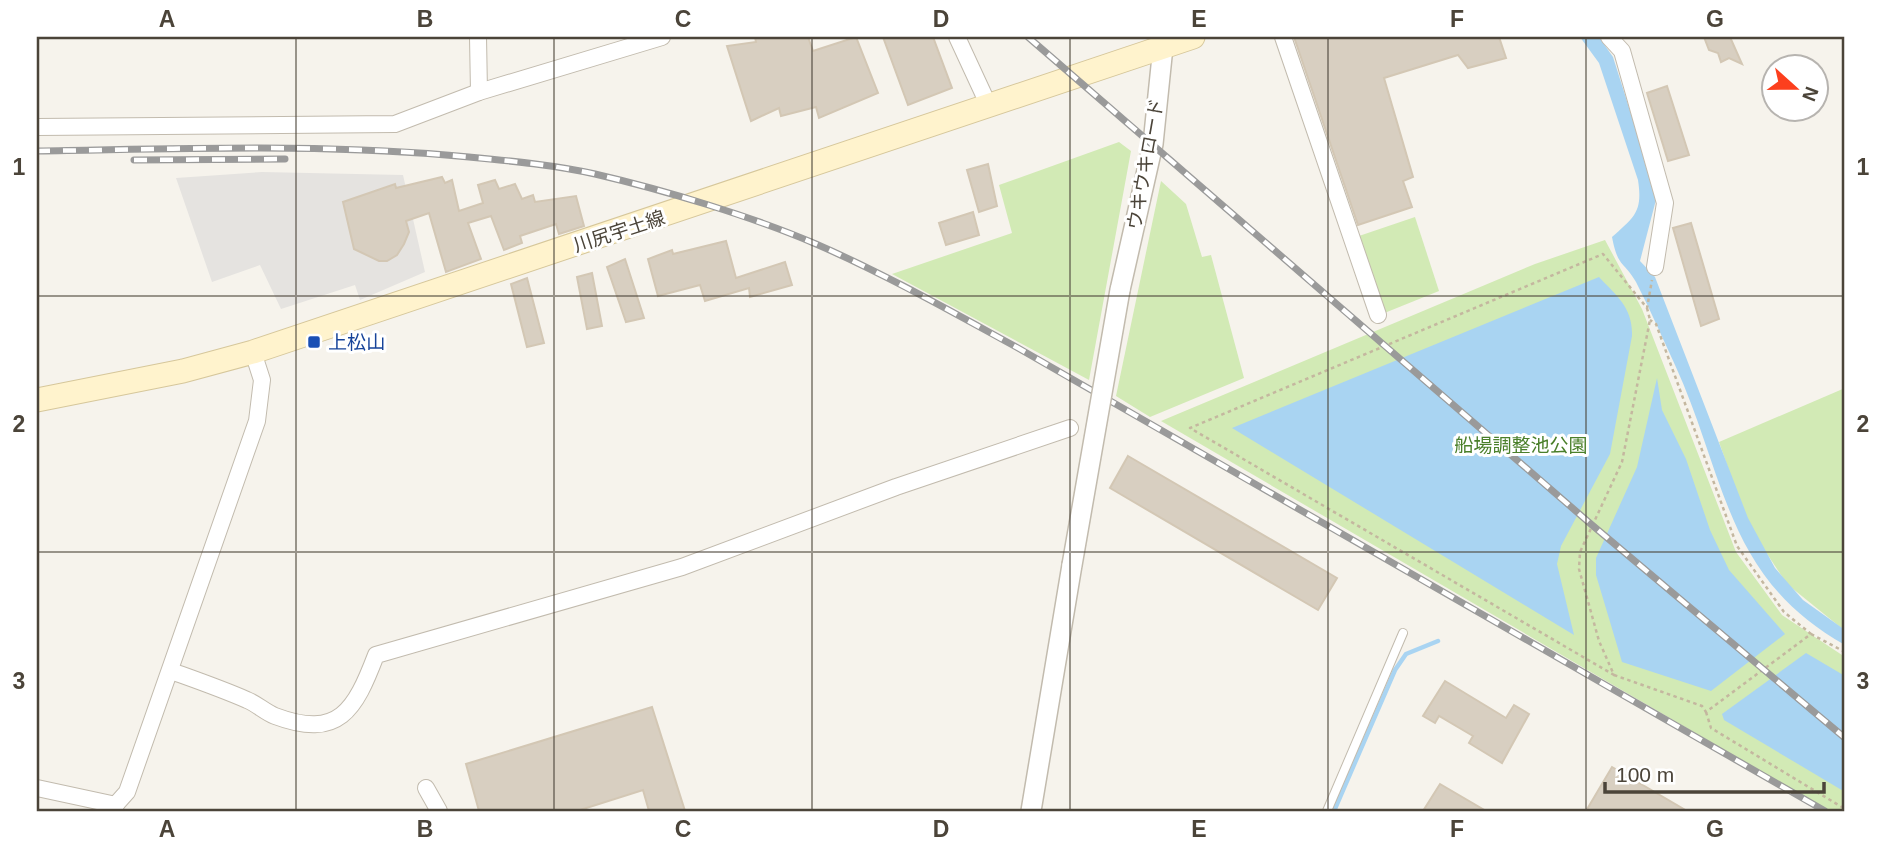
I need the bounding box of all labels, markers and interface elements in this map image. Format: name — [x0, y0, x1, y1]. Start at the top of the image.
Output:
text: A — [159, 6, 175, 32]
text: B — [417, 6, 433, 32]
text: C — [675, 6, 691, 32]
text: D — [933, 6, 949, 32]
text: E — [1191, 6, 1207, 32]
text: F — [1450, 6, 1464, 32]
text: G — [1706, 6, 1724, 32]
north arrow — [1759, 52, 1829, 122]
text: N — [1798, 84, 1823, 104]
street label: ウキウキロード — [1124, 97, 1167, 231]
text: 1 — [13, 154, 26, 180]
text: 1 — [1857, 154, 1870, 180]
street label: 川尻宇土線 — [571, 207, 668, 256]
place label: 上松山 — [328, 332, 385, 353]
marker: 上松山 — [306, 334, 322, 350]
text: 2 — [13, 411, 25, 437]
text: 2 — [1857, 411, 1869, 437]
park label: 船場調整池公園 — [1454, 435, 1588, 456]
text: 3 — [13, 668, 25, 694]
text: 3 — [1857, 668, 1869, 694]
scale bar — [1605, 750, 1824, 794]
text: 100 m — [1616, 763, 1674, 786]
text: A — [159, 816, 175, 842]
text: B — [417, 816, 433, 842]
text: C — [675, 816, 691, 842]
text: D — [933, 816, 949, 842]
text: E — [1191, 816, 1207, 842]
text: F — [1450, 816, 1464, 842]
text: G — [1706, 816, 1724, 842]

